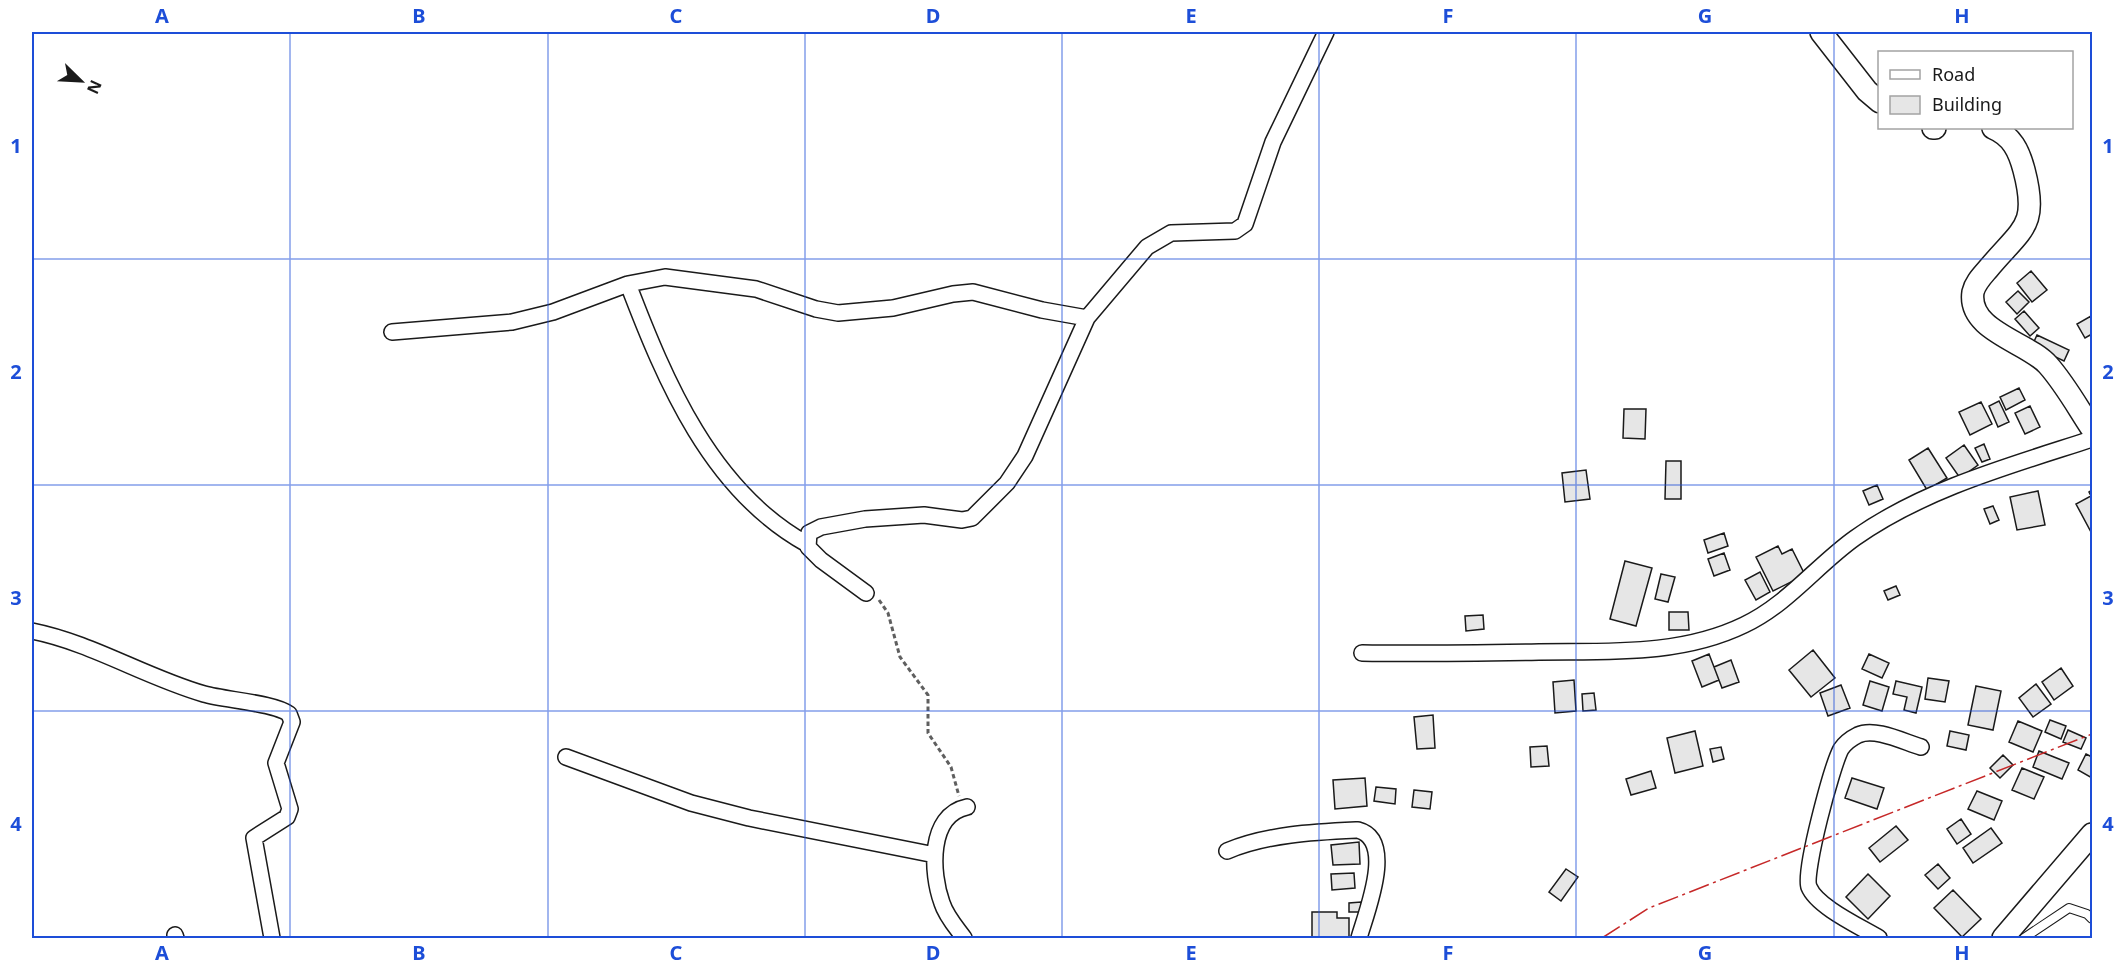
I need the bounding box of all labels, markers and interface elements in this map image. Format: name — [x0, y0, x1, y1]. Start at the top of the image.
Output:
text: A — [155, 2, 169, 29]
text: B — [412, 2, 426, 29]
text: C — [670, 2, 683, 29]
text: D — [926, 2, 940, 29]
text: E — [1185, 2, 1197, 29]
text: F — [1443, 2, 1453, 29]
text: G — [1698, 2, 1712, 29]
text: H — [1954, 2, 1970, 29]
north arrow — [51, 51, 111, 111]
legend — [1878, 51, 2073, 129]
text: Road — [1932, 62, 1975, 86]
text: N — [82, 77, 107, 98]
text: Building — [1932, 92, 2002, 116]
text: 1 — [10, 132, 22, 159]
text: 1 — [2102, 132, 2114, 159]
text: 2 — [10, 358, 22, 385]
text: 2 — [2102, 358, 2114, 385]
text: 3 — [10, 584, 22, 611]
text: 3 — [2102, 584, 2114, 611]
text: 4 — [10, 810, 22, 837]
text: 4 — [2102, 810, 2114, 837]
text: A — [155, 939, 169, 966]
text: B — [412, 939, 426, 966]
text: C — [670, 939, 683, 966]
text: D — [926, 939, 940, 966]
text: E — [1185, 939, 1197, 966]
text: F — [1443, 939, 1453, 966]
text: G — [1698, 939, 1712, 966]
text: H — [1954, 939, 1970, 966]

